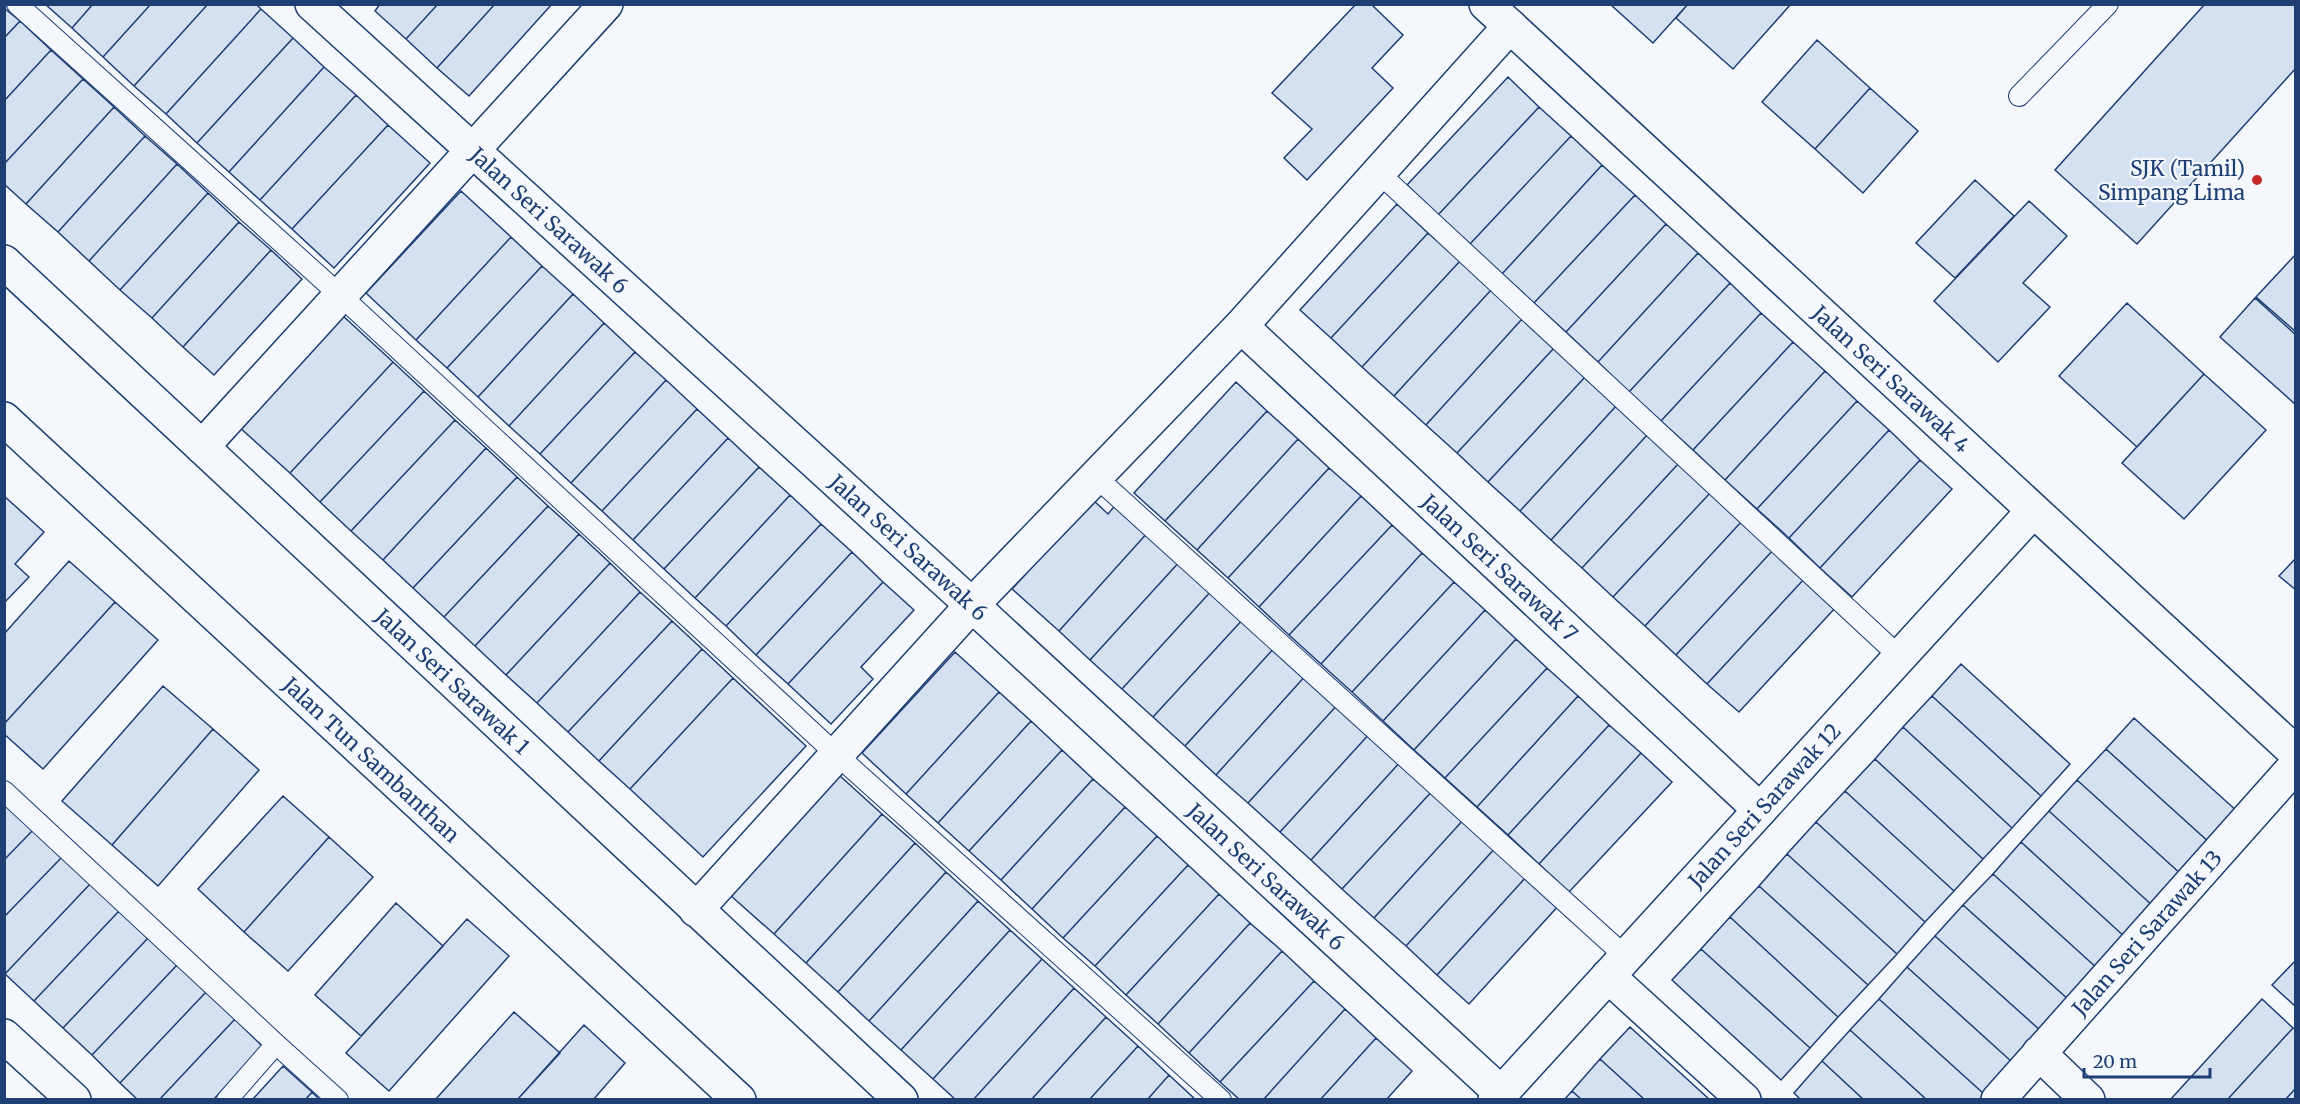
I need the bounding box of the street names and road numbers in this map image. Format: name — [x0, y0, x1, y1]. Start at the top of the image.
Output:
street label: Jalan Seri Sarawak 6 — [464, 141, 634, 299]
street label: Jalan Seri Sarawak 4 — [1806, 299, 1976, 458]
street label: Jalan Seri Sarawak 6 — [823, 468, 993, 626]
street label: Jalan Seri Sarawak 7 — [1415, 487, 1584, 647]
street label: Jalan Seri Sarawak 1 — [369, 602, 536, 760]
street label: Jalan Tun Sambanthan — [277, 670, 466, 848]
street label: Jalan Seri Sarawak 12 — [1681, 717, 1846, 894]
street label: Jalan Seri Sarawak 6 — [1181, 796, 1351, 956]
street label: Jalan Seri Sarawak 13 — [2065, 844, 2228, 1022]

